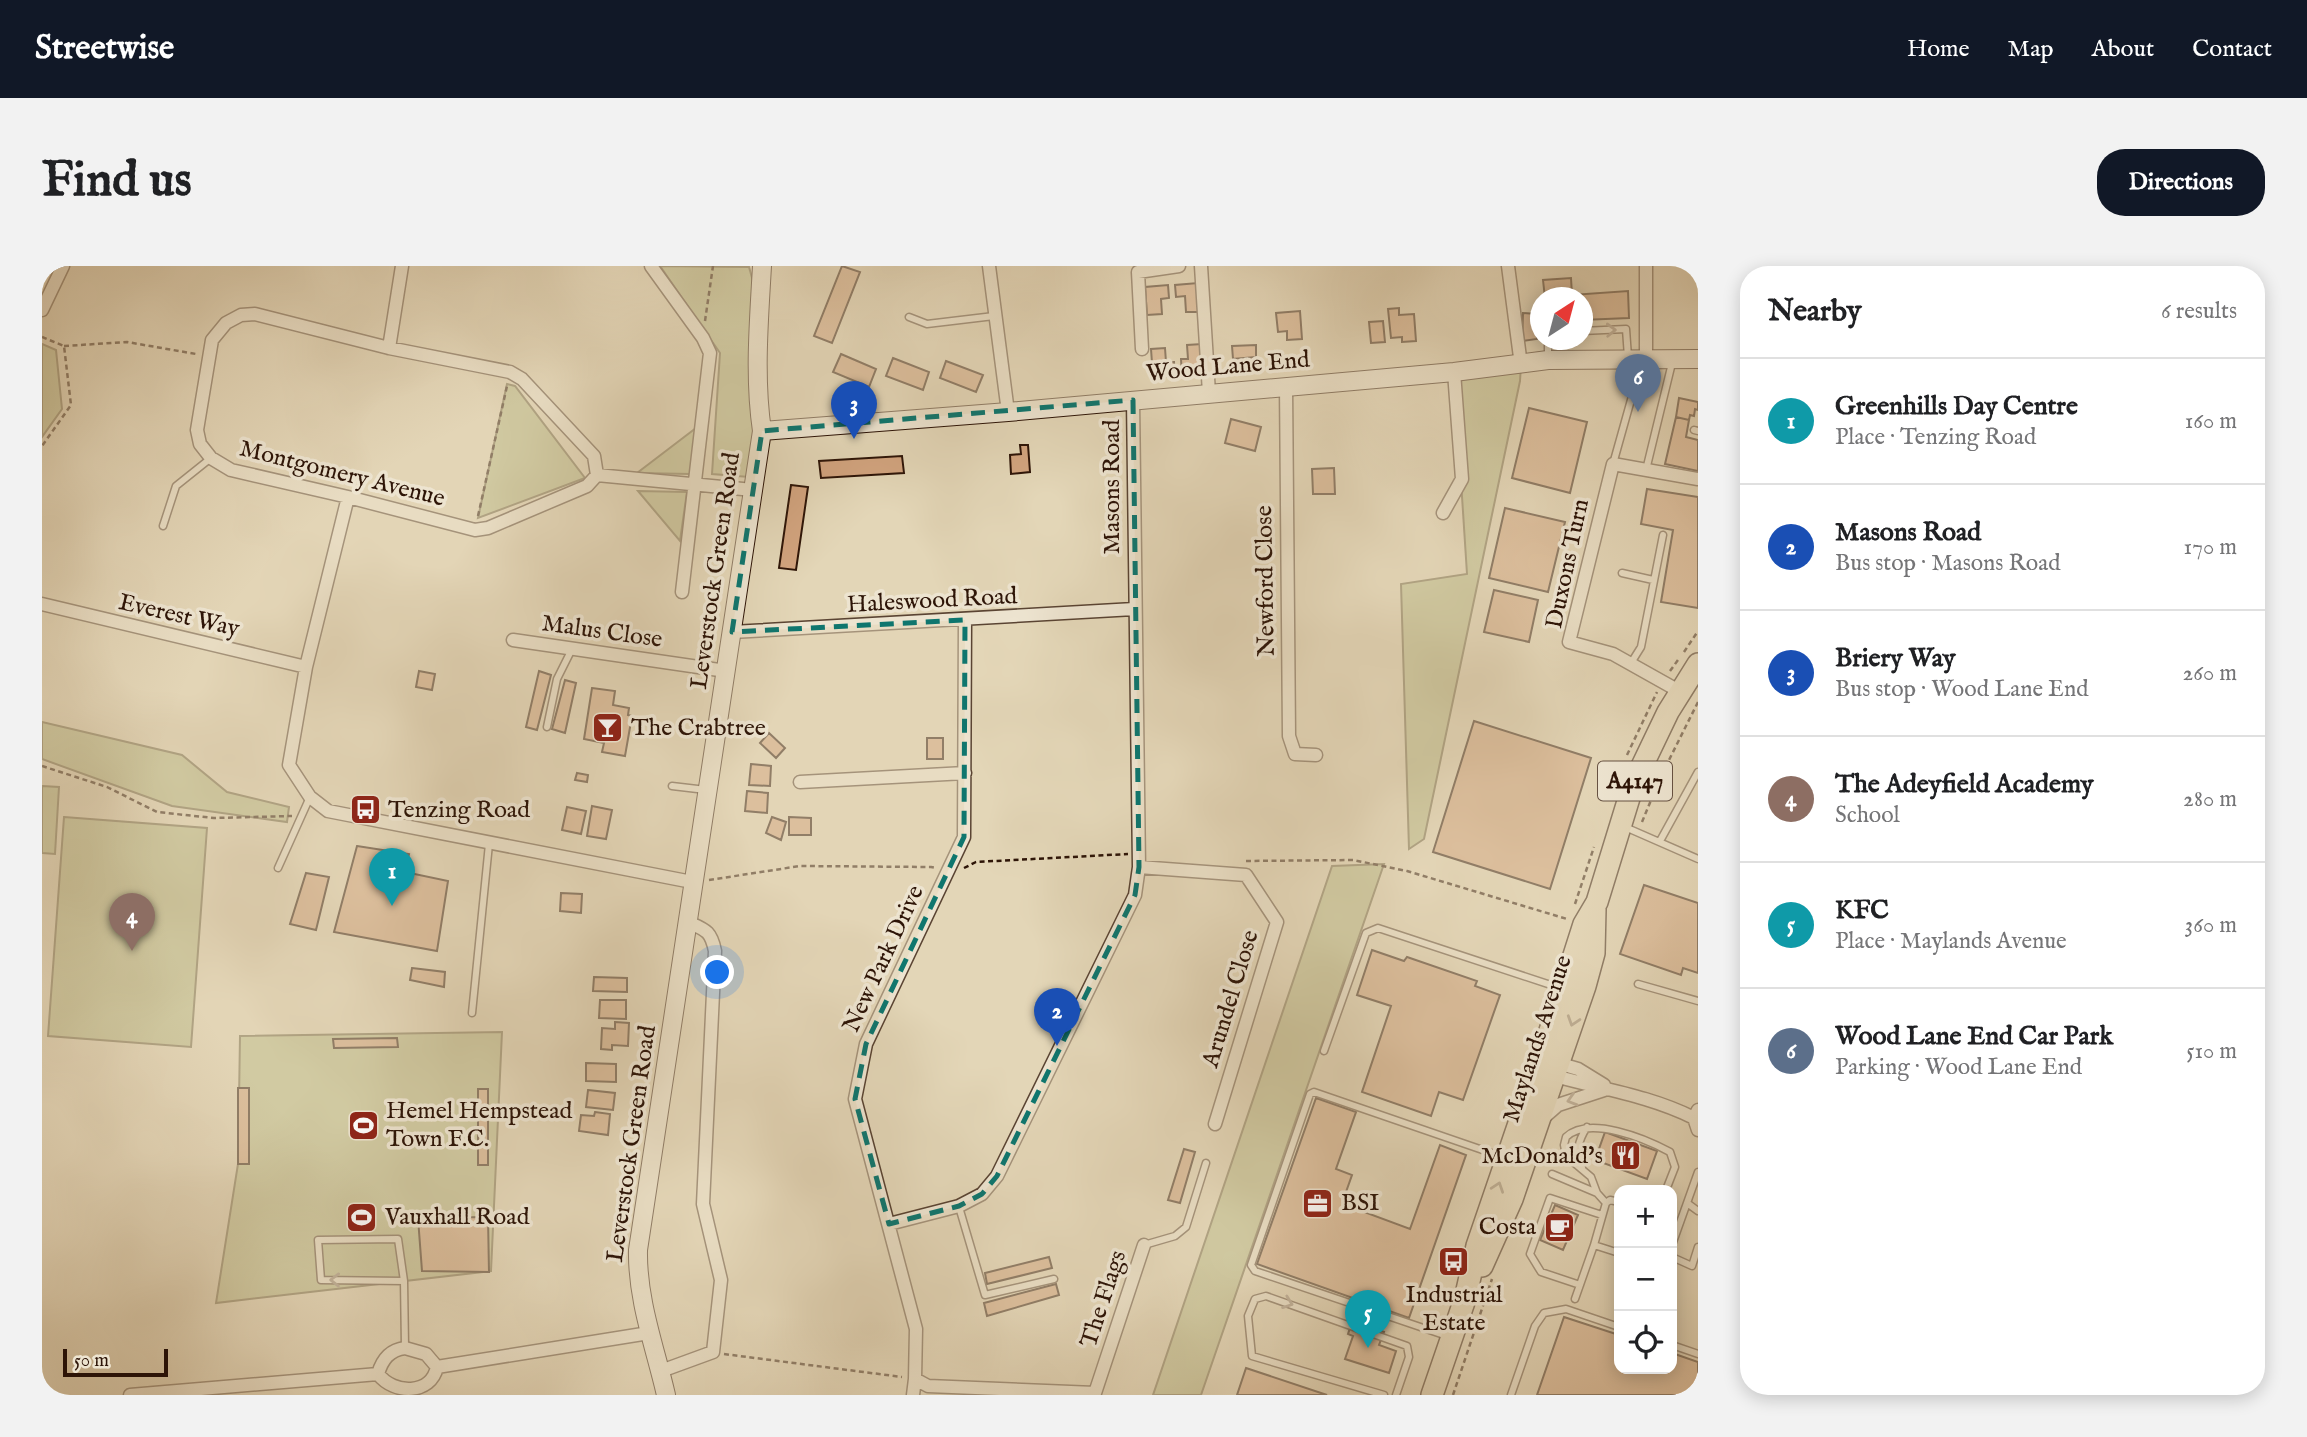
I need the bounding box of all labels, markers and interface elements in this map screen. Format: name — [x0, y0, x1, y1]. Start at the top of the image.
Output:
text: Streetwise — [35, 28, 174, 70]
text: Home — [1907, 34, 1970, 65]
text: Map — [2008, 34, 2054, 65]
text: About — [2092, 34, 2154, 65]
text: Contact — [2192, 34, 2272, 65]
button: Directions — [2097, 149, 2265, 216]
text: Find us — [42, 151, 192, 213]
north arrow — [1530, 287, 1593, 350]
text: Nearby — [1768, 293, 1861, 331]
text: 6 results — [2161, 297, 2237, 326]
one-way arrow — [1606, 322, 1617, 337]
street label: Wood Lane End — [1145, 344, 1311, 390]
pin: 6 — [1615, 354, 1661, 412]
pin: 3 — [831, 381, 877, 439]
text: Greenhills Day Centre — [1835, 390, 2078, 423]
text: 1 — [1787, 407, 1795, 436]
text: 160 m — [2185, 407, 2237, 436]
street label: Masons Road — [1097, 419, 1128, 554]
text: Place · Tenzing Road — [1835, 423, 2036, 452]
street label: Montgomery Avenue — [236, 433, 448, 515]
street label: Leverstock Green Road — [684, 450, 748, 691]
street label: Duxons Turn — [1539, 496, 1597, 632]
street label: Newford Close — [1249, 505, 1283, 657]
text: Masons Road — [1835, 516, 1981, 549]
text: 2 — [1786, 533, 1796, 562]
text: 170 m — [2184, 533, 2237, 562]
text: Bus stop · Masons Road — [1835, 549, 2060, 578]
street label: Haleswood Road — [846, 581, 1018, 621]
street label: Everest Way — [116, 587, 243, 645]
street label: Malus Close — [540, 608, 664, 656]
text: Briery Way — [1835, 642, 1956, 675]
text: 3 — [1787, 659, 1795, 688]
text: 260 m — [2182, 659, 2237, 688]
text: Bus stop · Wood Lane End — [1835, 675, 2089, 704]
bar icon: The Crabtree — [591, 711, 625, 745]
place label: The Crabtree — [631, 713, 766, 744]
road number: A4147 — [1598, 761, 1672, 800]
text: The Adeyfield Academy — [1835, 768, 2094, 801]
text: 4 — [1785, 785, 1797, 814]
text: 280 m — [2183, 785, 2237, 814]
bus stop icon: Tenzing Road — [348, 793, 382, 827]
place label: Tenzing Road — [388, 795, 530, 826]
text: School — [1835, 801, 1900, 830]
pin: 1 — [369, 848, 415, 906]
street label: New Park Drive — [836, 880, 932, 1038]
pin: 4 — [109, 893, 155, 951]
text: KFC — [1835, 894, 1889, 927]
text: 5 — [1787, 911, 1795, 940]
text: 360 m — [2185, 911, 2237, 940]
street label: Arundel Close — [1195, 927, 1267, 1072]
text: Place · Maylands Avenue — [1835, 927, 2067, 956]
street label: Maylands Avenue — [1496, 952, 1580, 1126]
your location — [700, 955, 734, 989]
pin: 2 — [1034, 988, 1080, 1046]
one-way arrow — [1567, 1015, 1581, 1027]
text: Wood Lane End Car Park — [1835, 1020, 2113, 1053]
street label: Leverstock Green Road — [600, 1023, 664, 1264]
text: 6 — [1786, 1037, 1796, 1066]
text: 510 m — [2186, 1037, 2237, 1066]
text: Parking · Wood Lane End — [1835, 1053, 2082, 1082]
one-way arrow — [1566, 1092, 1579, 1106]
place label: Hemel Hempstead Town F.C. — [386, 1096, 572, 1155]
sports icon: Hemel Hempstead Town F.C. — [346, 1108, 380, 1142]
restaurant icon: McDonald's — [1609, 1139, 1643, 1173]
place label: McDonald's — [1481, 1141, 1603, 1172]
one-way arrow — [1490, 1181, 1504, 1193]
map controls — [1614, 1185, 1677, 1374]
button: + — [1614, 1185, 1677, 1248]
office icon: BSI — [1301, 1186, 1335, 1220]
place label: BSI — [1341, 1188, 1380, 1219]
sports icon: Vauxhall Road — [345, 1200, 379, 1234]
place label: Vauxhall Road — [384, 1202, 530, 1233]
cafe icon: Costa — [1542, 1210, 1576, 1244]
place label: Costa — [1479, 1212, 1537, 1243]
bus stop icon: Industrial Estate — [1437, 1244, 1471, 1278]
street label: The Flags — [1074, 1247, 1134, 1351]
button: − — [1614, 1248, 1677, 1311]
one-way arrow — [330, 1273, 341, 1288]
place label: Industrial Estate — [1405, 1280, 1503, 1339]
pin: 5 — [1345, 1290, 1391, 1348]
one-way arrow — [1281, 1295, 1293, 1309]
button: locate — [1614, 1311, 1677, 1374]
scale bar — [63, 1346, 168, 1378]
text: 50 m — [74, 1349, 109, 1373]

